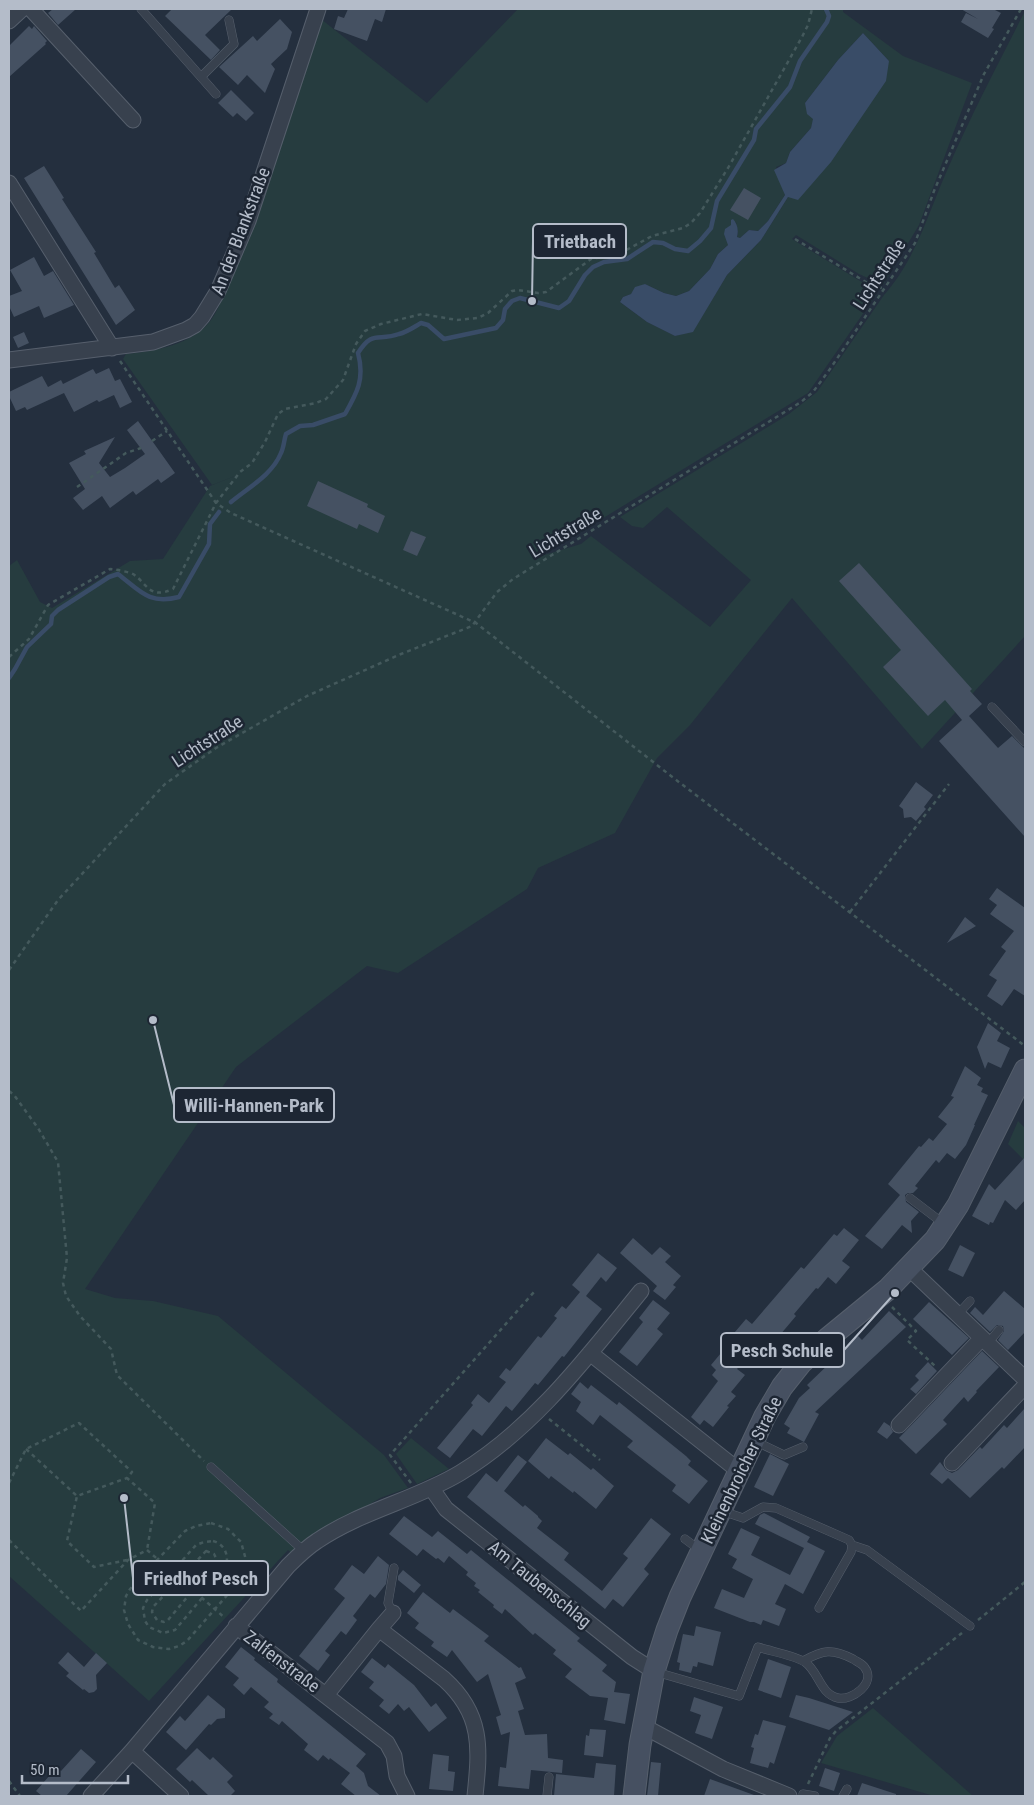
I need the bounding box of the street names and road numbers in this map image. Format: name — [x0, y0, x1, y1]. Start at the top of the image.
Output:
street label: An der Blankstraße — [206, 164, 274, 298]
street label: Lichtstraße — [848, 235, 910, 313]
street label: Lichtstraße — [525, 502, 605, 562]
street label: Lichtstraße — [168, 710, 246, 772]
street label: Kleinenbroicher Straße — [696, 1393, 786, 1547]
street label: Am Taubenschlag — [484, 1536, 596, 1632]
street label: Zalfenstraße — [240, 1626, 324, 1696]

